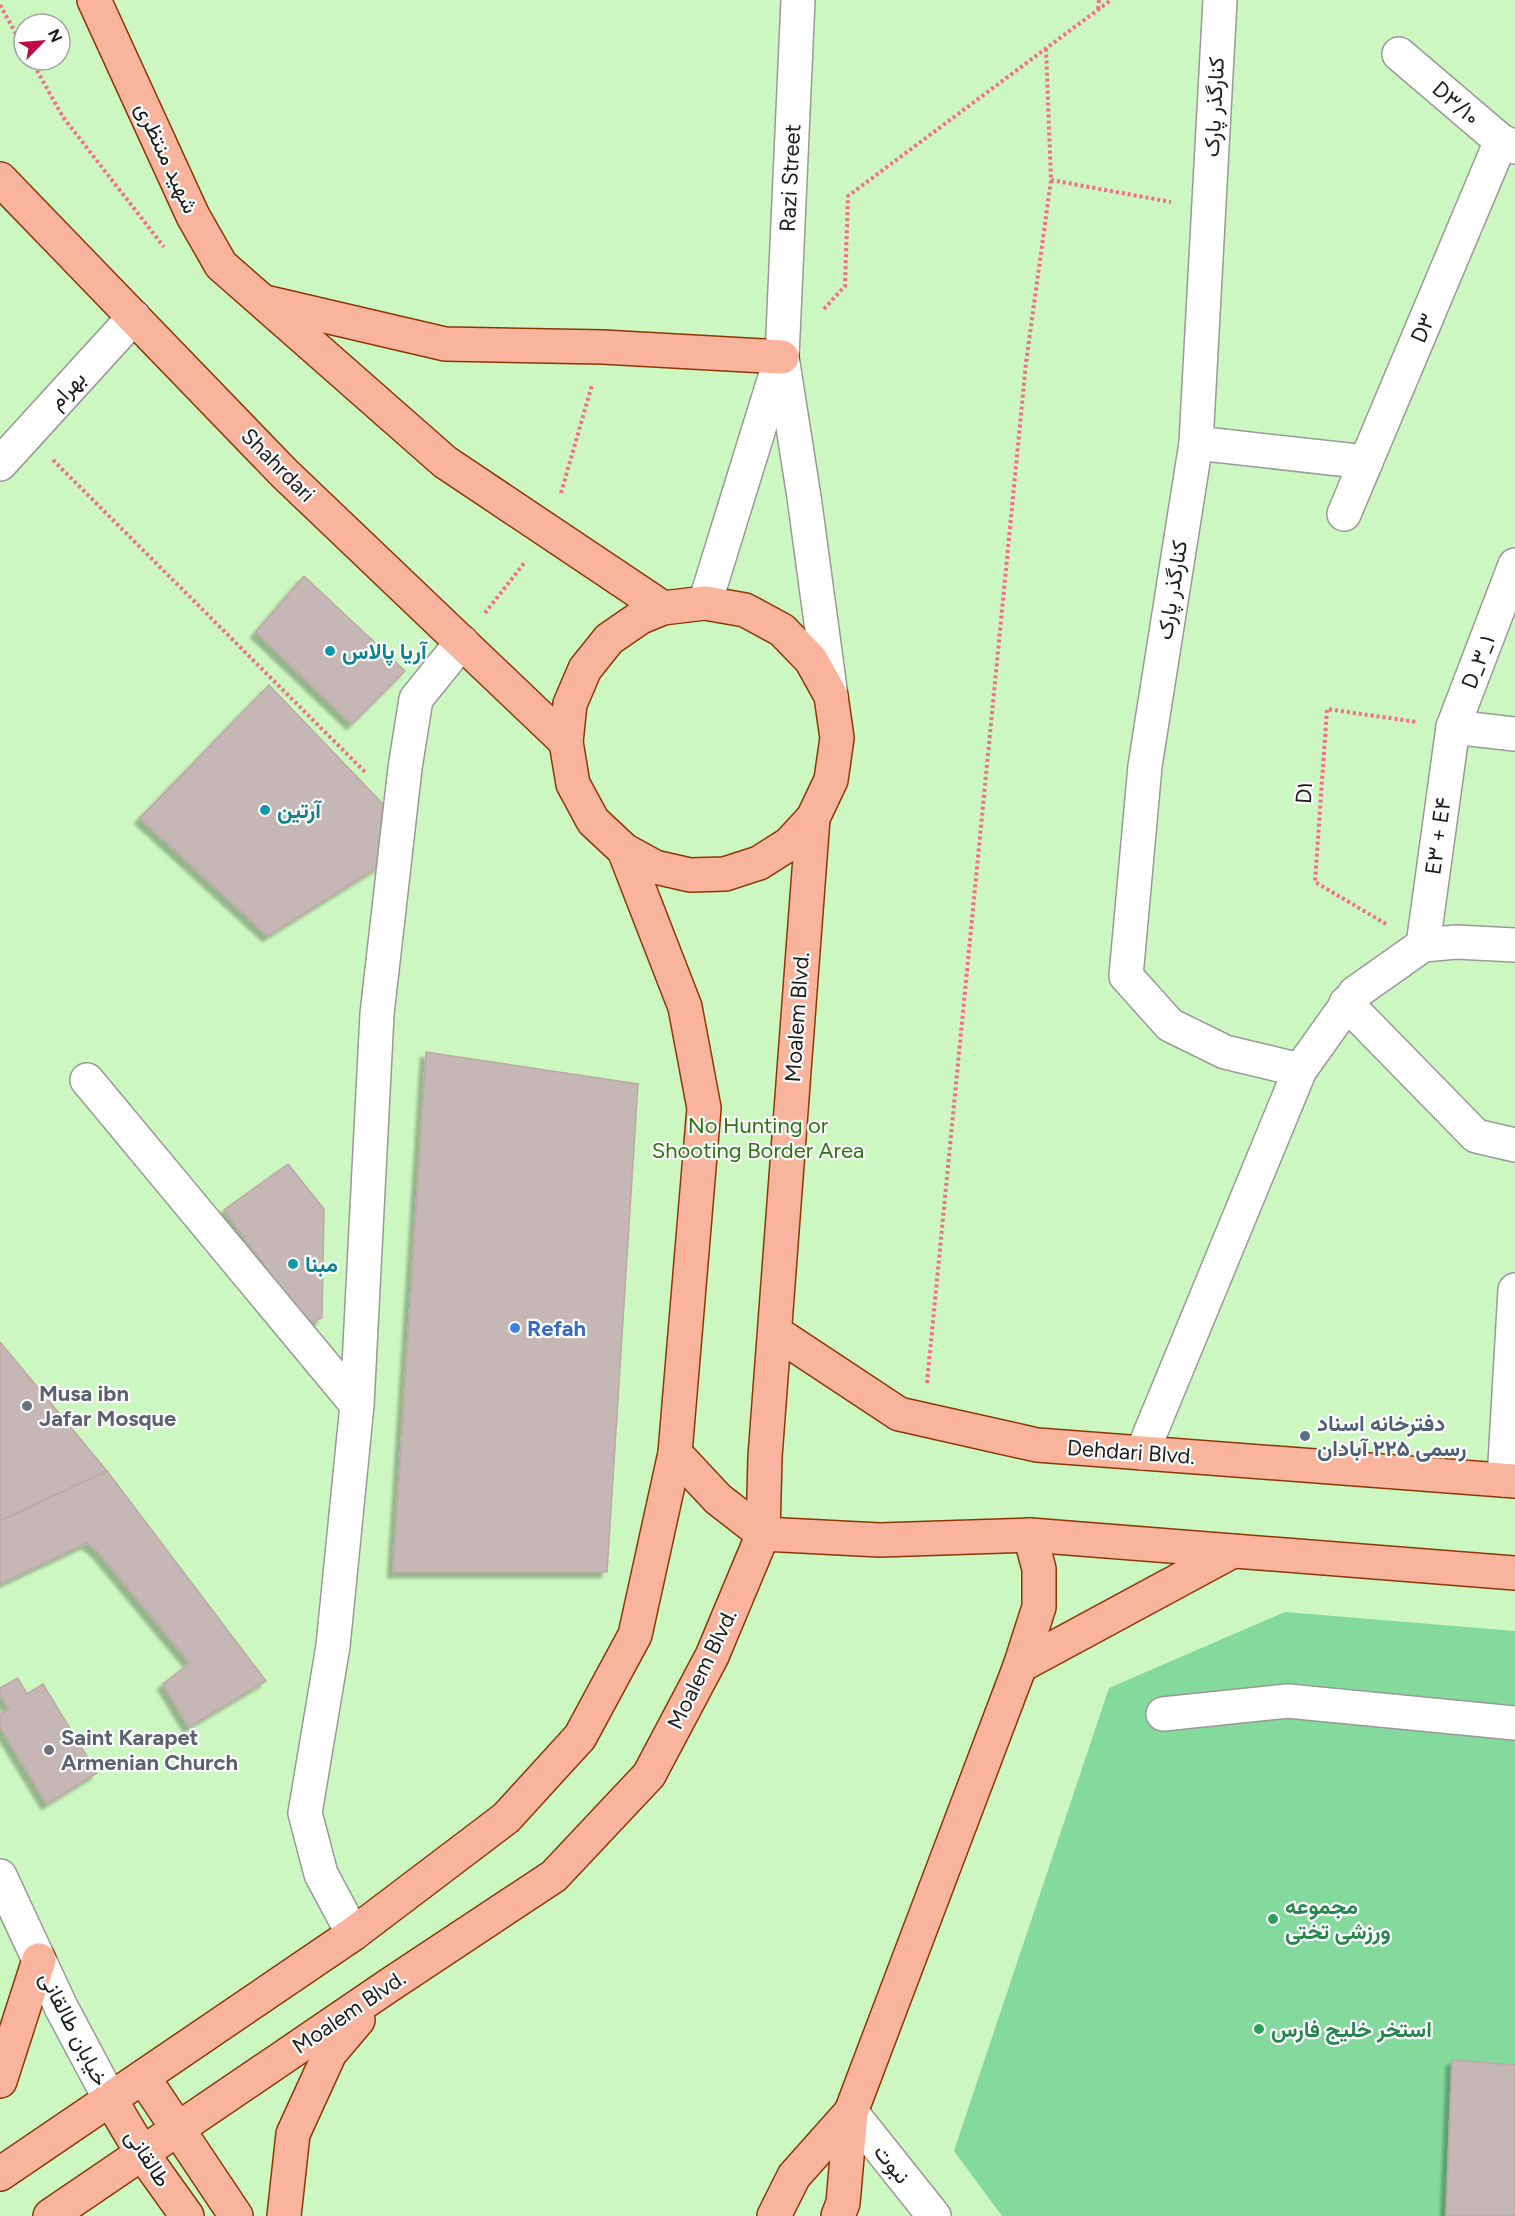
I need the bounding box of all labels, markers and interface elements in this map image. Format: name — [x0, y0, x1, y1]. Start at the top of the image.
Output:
north arrow — [12, 12, 72, 72]
text: N — [44, 26, 66, 45]
street label: کنارگذر پارک — [1198, 56, 1231, 158]
street label: D۳/۱۰ — [1427, 75, 1485, 131]
street label: شهید منتظری — [130, 98, 204, 218]
street label: Razi Street — [774, 123, 806, 233]
street label: D۳ — [1405, 309, 1441, 347]
street label: بهرام — [43, 365, 92, 415]
street label: Shahrdari — [235, 422, 321, 508]
street label: کنارگذر پارک — [1151, 538, 1194, 642]
street label: D_۳_۱ — [1455, 631, 1501, 693]
place label: آریا پالاس — [342, 638, 428, 667]
marker: آریا پالاس — [323, 644, 337, 658]
street label: D۱ — [1290, 781, 1318, 805]
street label: E۳ + E۴ — [1419, 796, 1457, 876]
place label: آرتین — [277, 797, 322, 824]
marker: آرتین — [258, 803, 272, 817]
street label: Moalem Blvd. — [779, 951, 815, 1083]
park label: No Hunting or Shooting Border Area — [652, 1112, 864, 1164]
place label: مبنا — [305, 1251, 338, 1278]
marker: مبنا — [286, 1257, 300, 1271]
place label: Refah — [527, 1315, 586, 1342]
marker: Refah — [508, 1321, 522, 1335]
place label: Musa ibn Jafar Mosque — [39, 1380, 176, 1432]
marker: Musa ibn Jafar Mosque — [20, 1399, 34, 1413]
place label: دفترخانه اسناد رسمی ۲۲۵ آبادان — [1317, 1410, 1466, 1462]
marker: دفترخانه اسناد رسمی ۲۲۵ آبادان — [1298, 1429, 1312, 1443]
street label: Dehdari Blvd. — [1066, 1434, 1196, 1470]
street label: Moalem Blvd. — [661, 1604, 743, 1734]
place label: Saint Karapet Armenian Church — [61, 1724, 238, 1776]
marker: Saint Karapet Armenian Church — [42, 1743, 56, 1757]
place label: مجموعه ورزشی تختی — [1285, 1893, 1391, 1945]
marker: مجموعه ورزشی تختی — [1266, 1912, 1280, 1926]
street label: Moalem Blvd. — [287, 1964, 411, 2060]
street label: خیابان طالقانی — [34, 1967, 114, 2091]
place label: استخر خلیج فارس — [1271, 2016, 1432, 2045]
marker: استخر خلیج فارس — [1252, 2022, 1266, 2036]
street label: طالقانی — [119, 2124, 177, 2192]
street label: نبوت — [868, 2139, 916, 2189]

